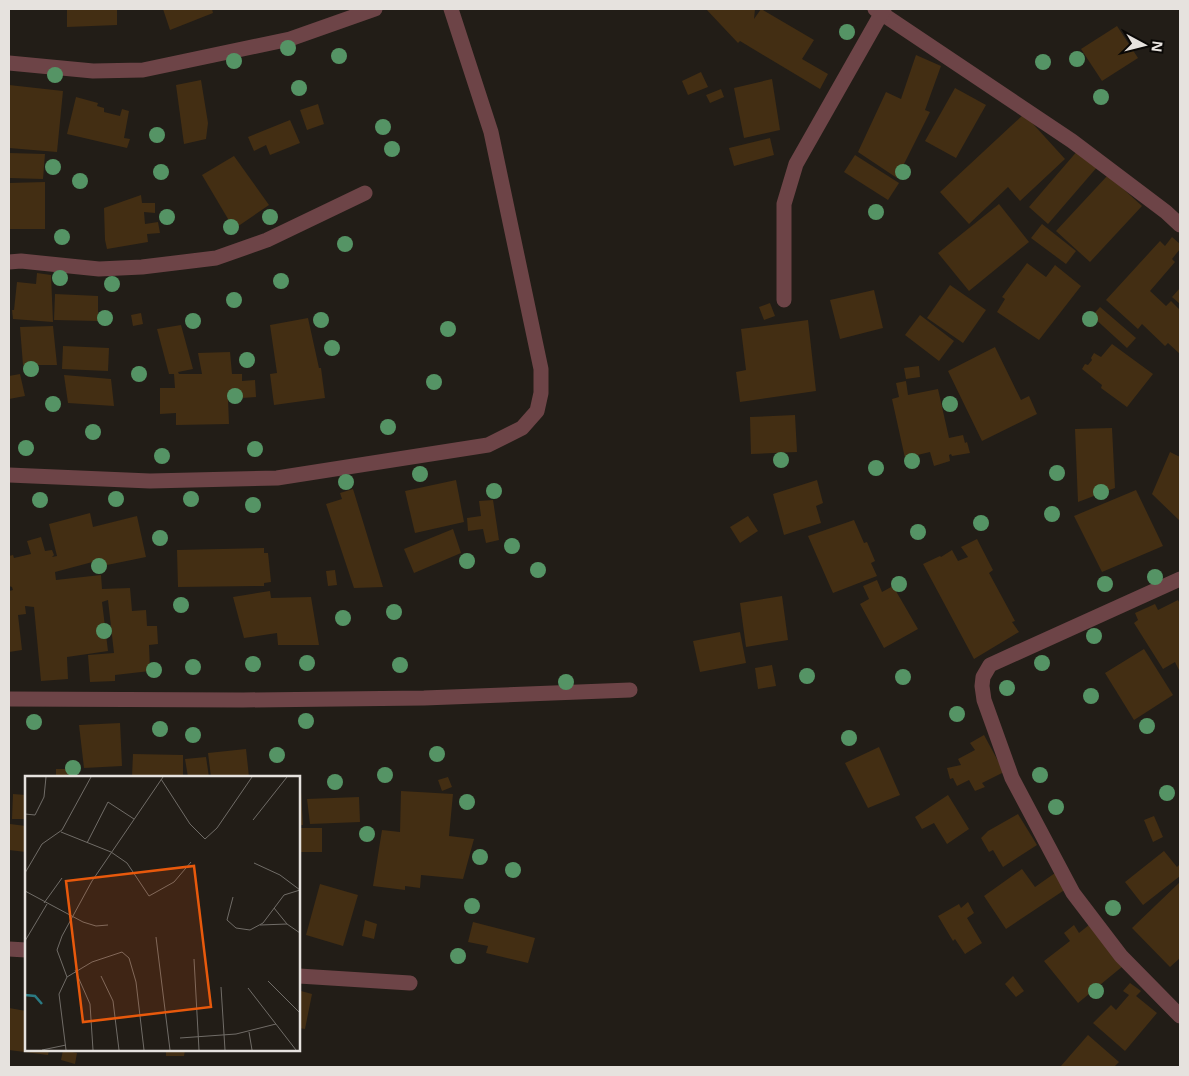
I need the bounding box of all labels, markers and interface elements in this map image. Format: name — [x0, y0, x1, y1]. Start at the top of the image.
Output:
north arrow — [1119, 20, 1169, 70]
text: N — [1147, 40, 1168, 53]
inset map — [25, 776, 300, 1051]

